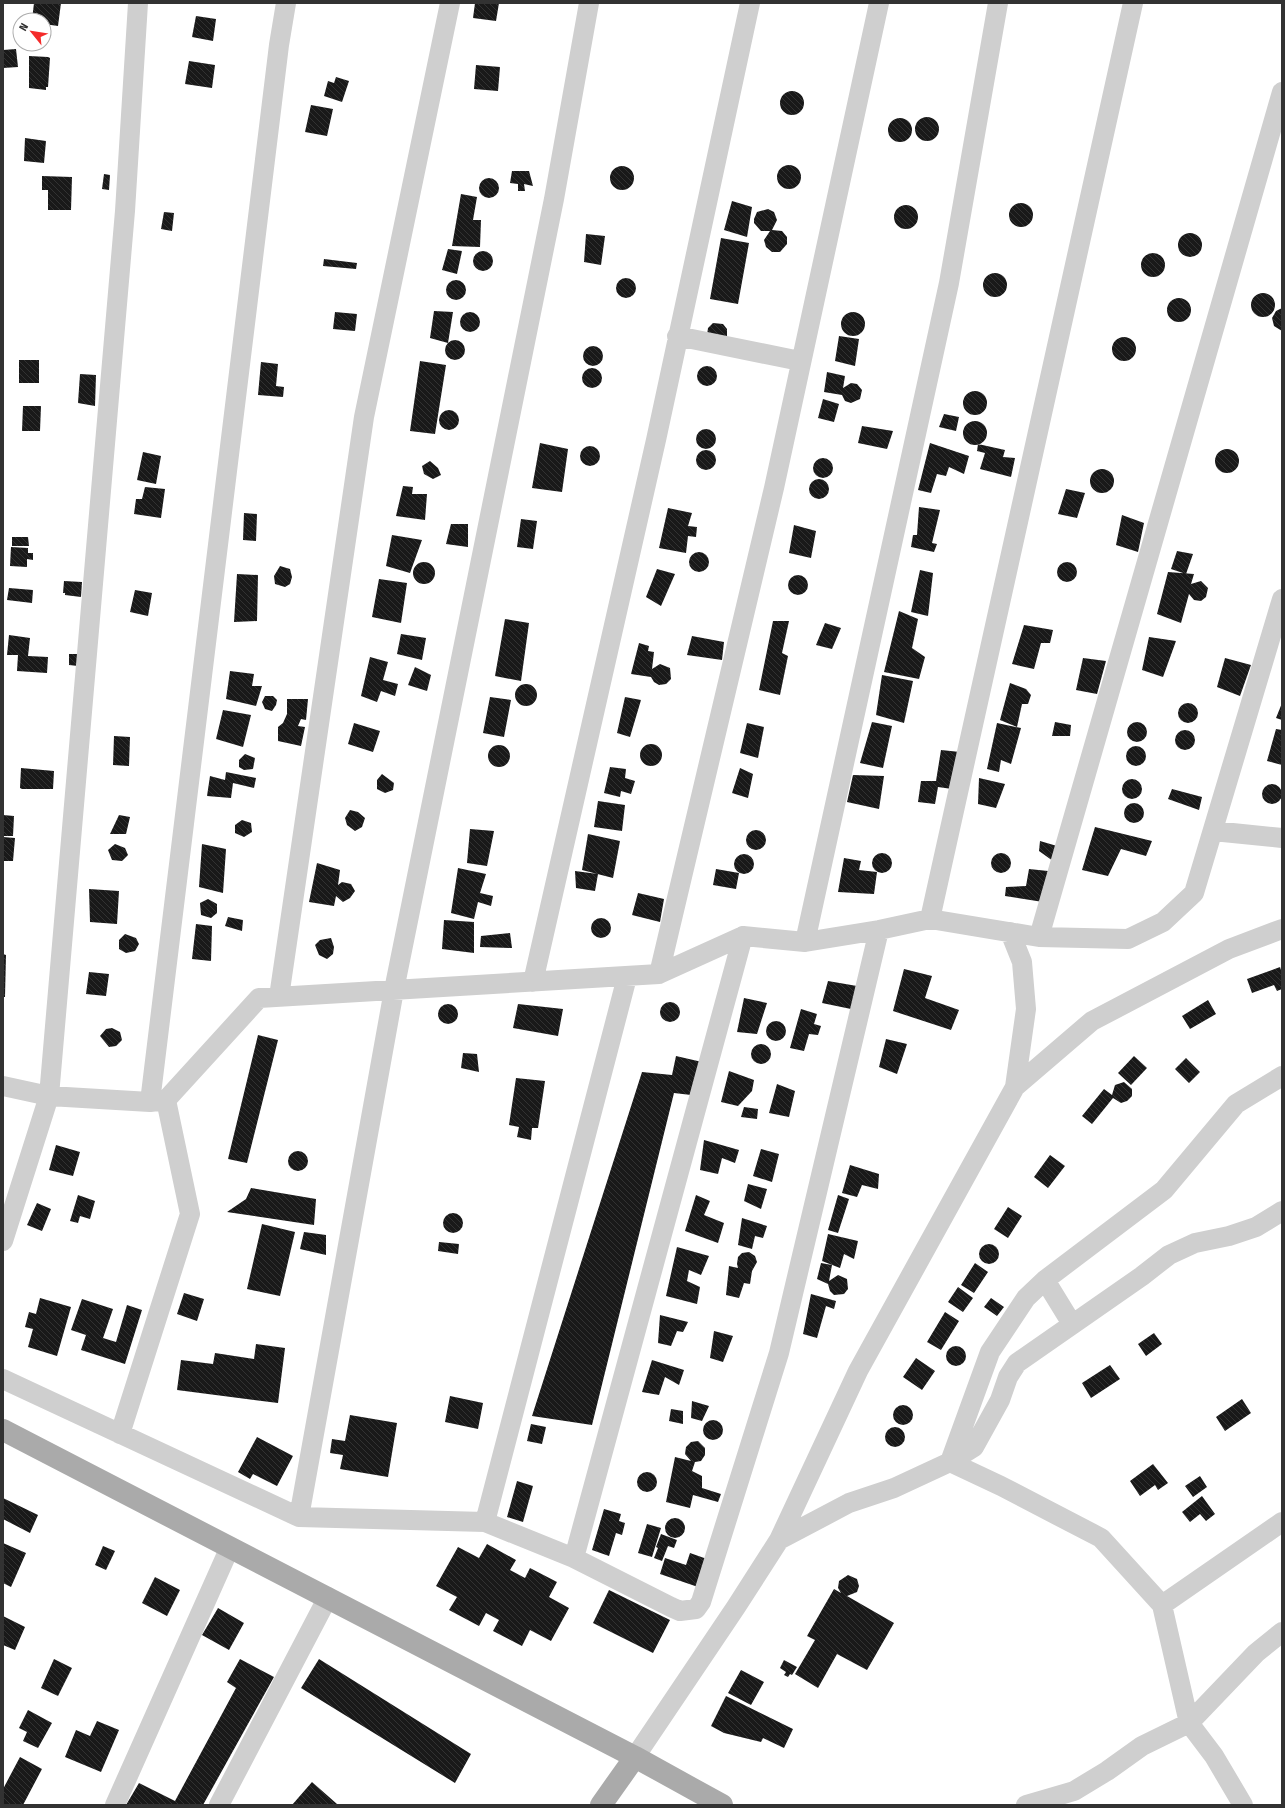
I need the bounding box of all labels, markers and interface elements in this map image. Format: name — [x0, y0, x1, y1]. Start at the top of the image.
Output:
north arrow — [12, 12, 52, 52]
text: N — [16, 21, 31, 33]

